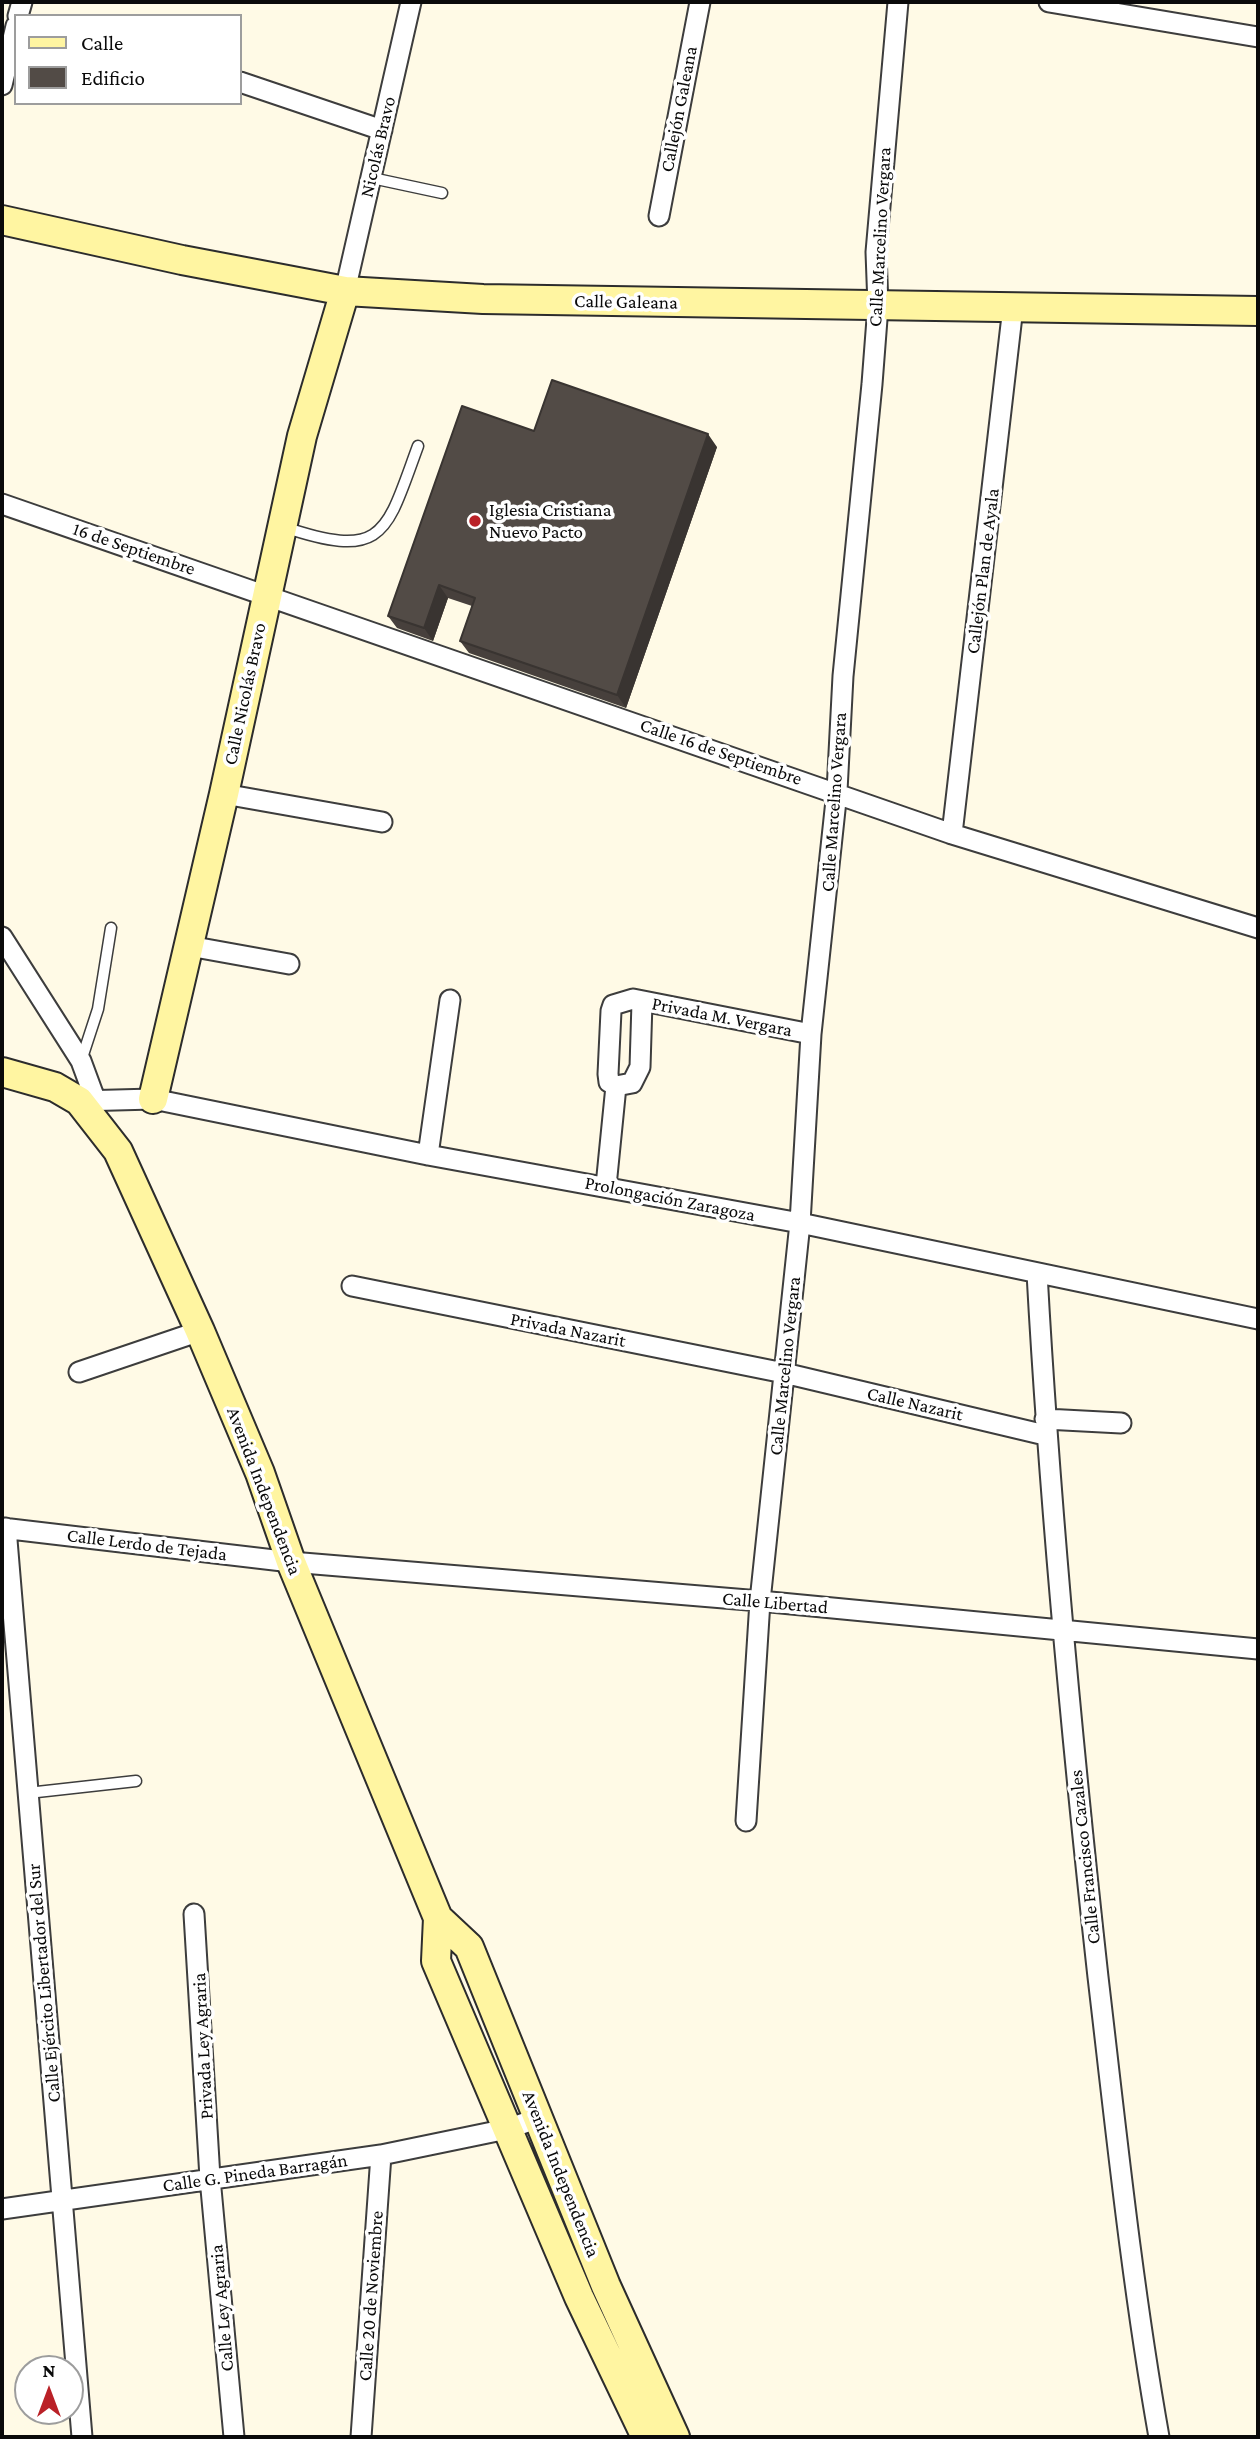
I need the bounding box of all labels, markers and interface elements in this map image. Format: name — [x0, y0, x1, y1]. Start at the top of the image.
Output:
legend — [14, 14, 242, 105]
text: Calle — [81, 31, 123, 55]
street label: Callejón Galeana — [656, 44, 702, 174]
text: Edificio — [81, 66, 145, 90]
street label: Nicolás Bravo — [355, 94, 401, 200]
street label: Calle Marcelino Vergara — [864, 147, 896, 327]
street label: Calle Galeana — [574, 290, 678, 314]
street label: Callejón Plan de Ayala — [962, 487, 1004, 655]
place label: Iglesia Cristiana Nuevo Pacto — [489, 499, 612, 543]
marker: Iglesia Cristiana Nuevo Pacto — [467, 513, 483, 529]
street label: 16 de Septiembre — [70, 517, 198, 581]
street label: Calle Nicolás Bravo — [219, 621, 271, 767]
street label: Calle Marcelino Vergara — [816, 711, 852, 893]
street label: Calle 16 de Septiembre — [637, 714, 805, 790]
street label: Privada M. Vergara — [650, 992, 794, 1042]
street label: Prolongación Zaragoza — [583, 1171, 757, 1227]
street label: Calle Marcelino Vergara — [764, 1275, 806, 1457]
street label: Privada Nazarit — [508, 1308, 628, 1352]
street label: Calle Nazarit — [865, 1382, 965, 1426]
street label: Avenida Independencia — [221, 1404, 307, 1578]
street label: Calle Lerdo de Tejada — [66, 1524, 228, 1566]
street label: Calle Libertad — [721, 1587, 829, 1619]
street label: Calle Francisco Cazales — [1065, 1769, 1105, 1945]
street label: Calle Ejército Libertador del Sur — [22, 1862, 66, 2104]
street label: Privada Ley Agraria — [188, 1972, 218, 2120]
street label: Avenida Independencia — [517, 2087, 605, 2261]
street label: Calle G. Pineda Barragán — [161, 2149, 349, 2197]
street label: Calle 20 de Noviembre — [354, 2210, 388, 2382]
street label: Calle Ley Agraria — [205, 2243, 239, 2373]
north arrow — [14, 2355, 84, 2425]
text: N — [43, 2360, 55, 2381]

